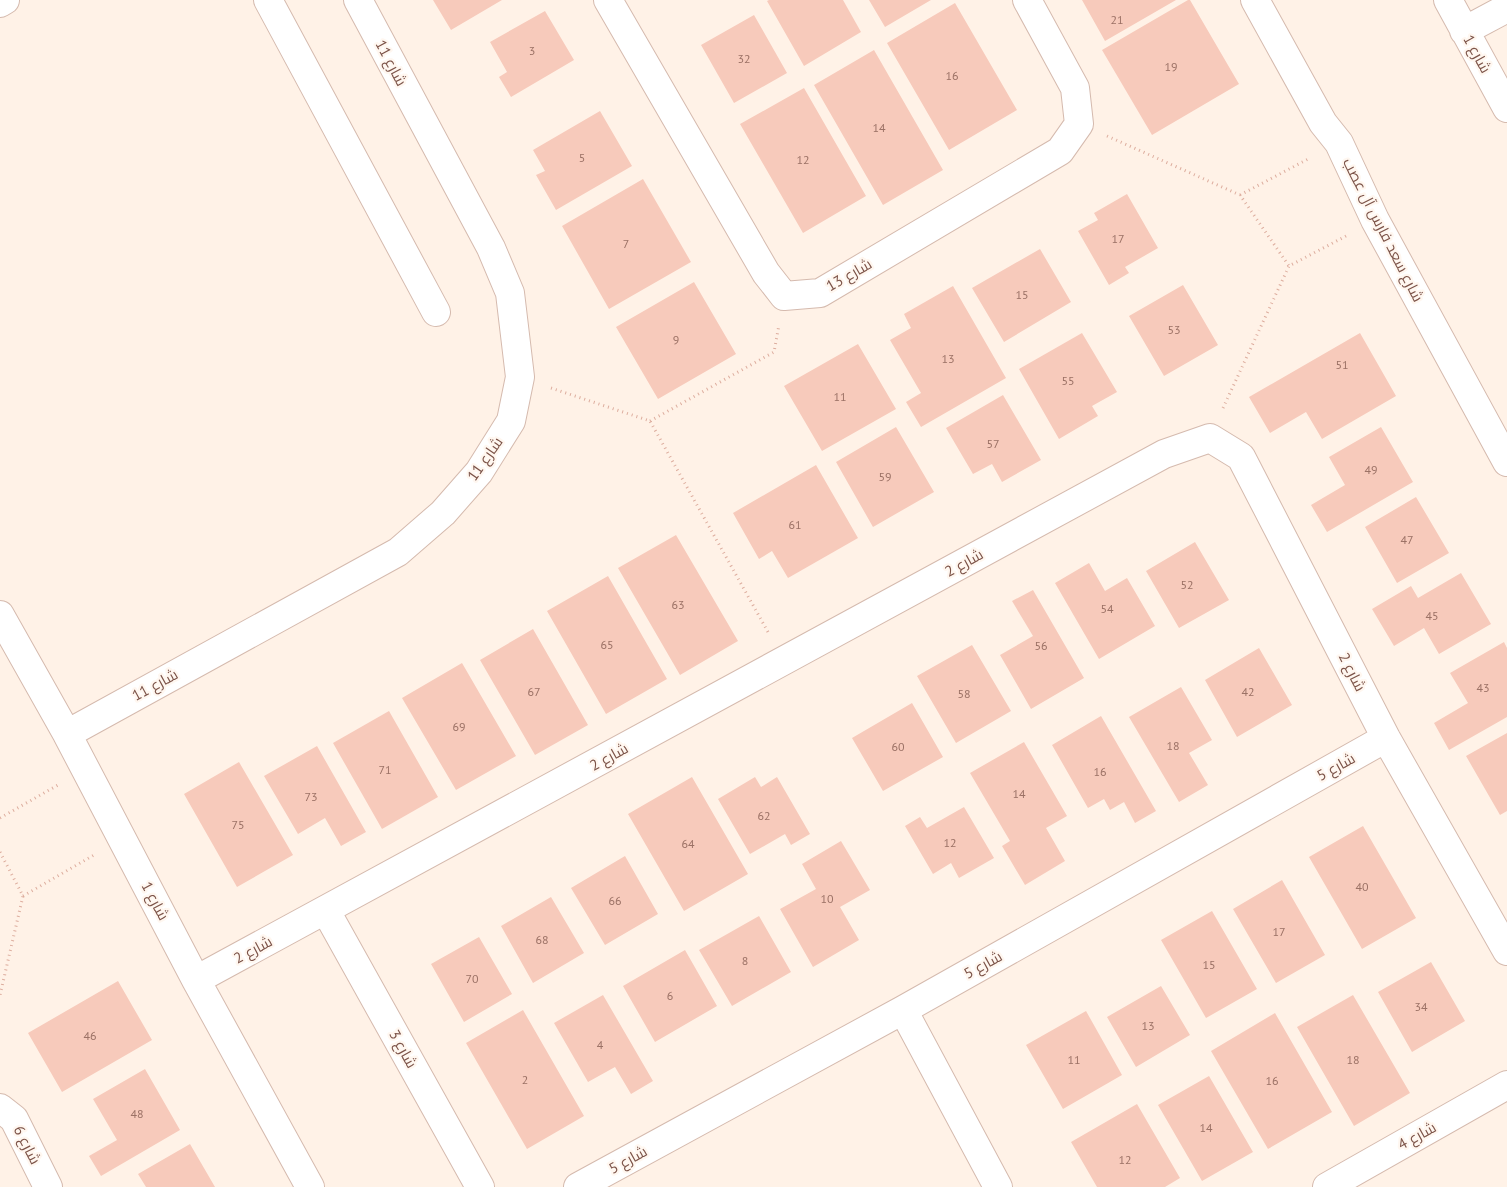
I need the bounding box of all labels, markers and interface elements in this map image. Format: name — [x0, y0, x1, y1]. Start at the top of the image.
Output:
house number: 21 — [1110, 12, 1124, 27]
street label: شارع 1 — [1457, 31, 1496, 77]
street label: شارع 11 — [370, 36, 411, 90]
house number: 3 — [529, 43, 535, 58]
house number: 32 — [737, 51, 751, 66]
house number: 19 — [1164, 59, 1178, 74]
house number: 16 — [945, 68, 959, 83]
house number: 14 — [872, 120, 886, 135]
house number: 5 — [579, 150, 585, 165]
house number: 12 — [796, 152, 810, 167]
street label: شارع سعد فارس آل عصب — [1337, 155, 1428, 306]
house number: 17 — [1111, 231, 1125, 246]
house number: 7 — [623, 236, 629, 251]
street label: شارع 13 — [823, 254, 876, 297]
house number: 15 — [1015, 287, 1029, 302]
house number: 53 — [1167, 322, 1181, 337]
house number: 9 — [673, 332, 679, 347]
house number: 13 — [941, 351, 955, 366]
house number: 51 — [1335, 357, 1349, 372]
house number: 55 — [1061, 373, 1075, 388]
house number: 11 — [833, 389, 847, 404]
street label: شارع 11 — [463, 433, 508, 486]
house number: 57 — [986, 436, 1000, 451]
house number: 49 — [1364, 462, 1378, 477]
house number: 59 — [878, 469, 892, 484]
house number: 61 — [788, 517, 802, 532]
house number: 47 — [1400, 532, 1414, 547]
street label: شارع 2 — [941, 544, 987, 583]
house number: 52 — [1180, 577, 1194, 592]
house number: 63 — [671, 597, 685, 612]
house number: 54 — [1100, 601, 1114, 616]
house number: 45 — [1425, 608, 1439, 623]
house number: 65 — [600, 637, 614, 652]
house number: 56 — [1034, 638, 1048, 653]
street label: شارع 2 — [1333, 649, 1370, 695]
street label: شارع 11 — [129, 664, 182, 707]
house number: 43 — [1476, 680, 1490, 695]
house number: 67 — [527, 684, 541, 699]
house number: 42 — [1241, 684, 1255, 699]
house number: 58 — [957, 686, 971, 701]
house number: 69 — [452, 719, 466, 734]
street label: شارع 2 — [586, 738, 632, 777]
house number: 18 — [1166, 738, 1180, 753]
house number: 60 — [891, 739, 905, 754]
street label: شارع 5 — [1313, 748, 1359, 787]
house number: 71 — [378, 762, 392, 777]
house number: 16 — [1093, 764, 1107, 779]
house number: 14 — [1012, 786, 1026, 801]
house number: 73 — [304, 789, 318, 804]
house number: 62 — [757, 808, 771, 823]
house number: 75 — [231, 817, 245, 832]
house number: 12 — [943, 835, 957, 850]
house number: 64 — [681, 836, 695, 851]
street label: شارع 1 — [136, 878, 174, 924]
house number: 40 — [1355, 879, 1369, 894]
house number: 10 — [820, 891, 834, 906]
house number: 66 — [608, 893, 622, 908]
house number: 17 — [1272, 924, 1286, 939]
street label: شارع 2 — [230, 931, 276, 969]
house number: 68 — [535, 932, 549, 947]
street label: شارع 5 — [960, 946, 1006, 985]
house number: 8 — [742, 953, 748, 968]
house number: 15 — [1202, 957, 1216, 972]
house number: 70 — [465, 971, 479, 986]
house number: 6 — [667, 988, 673, 1003]
house number: 34 — [1414, 999, 1428, 1014]
house number: 13 — [1141, 1018, 1155, 1033]
street label: شارع 3 — [383, 1026, 422, 1072]
house number: 46 — [83, 1028, 97, 1043]
house number: 4 — [597, 1037, 604, 1052]
house number: 11 — [1067, 1052, 1081, 1067]
house number: 18 — [1346, 1052, 1360, 1067]
house number: 2 — [522, 1072, 528, 1087]
house number: 16 — [1265, 1073, 1279, 1088]
house number: 48 — [130, 1106, 144, 1121]
street label: شارع 4 — [1394, 1117, 1440, 1156]
house number: 14 — [1199, 1120, 1213, 1135]
street label: شارع 6 — [8, 1122, 45, 1168]
street label: شارع 5 — [605, 1141, 651, 1180]
house number: 12 — [1118, 1152, 1132, 1167]

